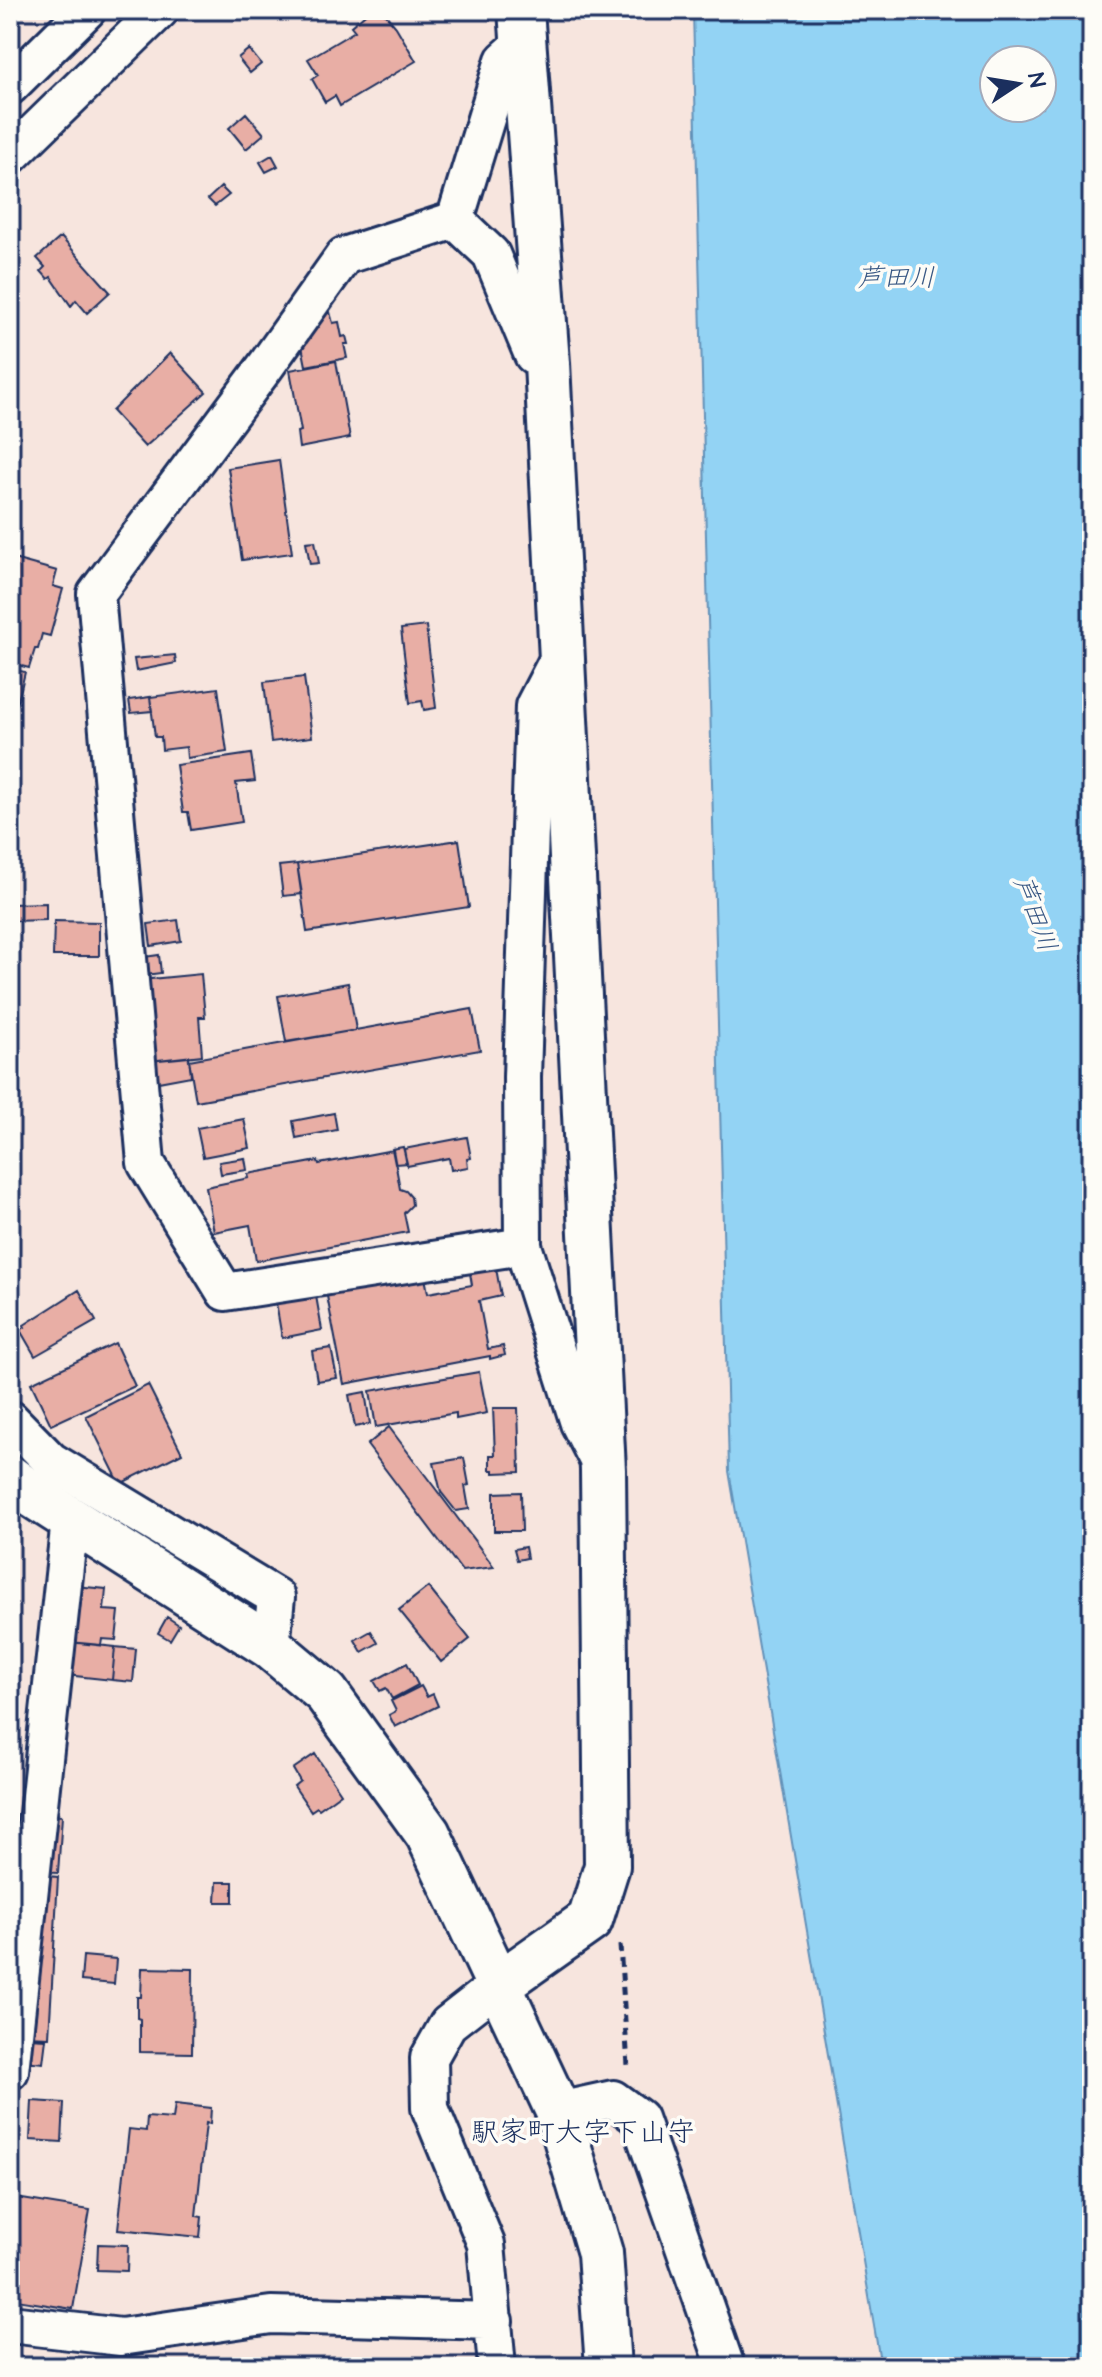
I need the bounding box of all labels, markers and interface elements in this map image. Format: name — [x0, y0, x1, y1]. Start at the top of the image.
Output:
north arrow — [978, 44, 1058, 124]
text: N — [1020, 70, 1053, 90]
water label: 芦田川 — [857, 260, 935, 296]
water label: 芦田川 — [1005, 871, 1065, 957]
district label: 駅家町大字下山守 — [471, 2113, 695, 2152]

